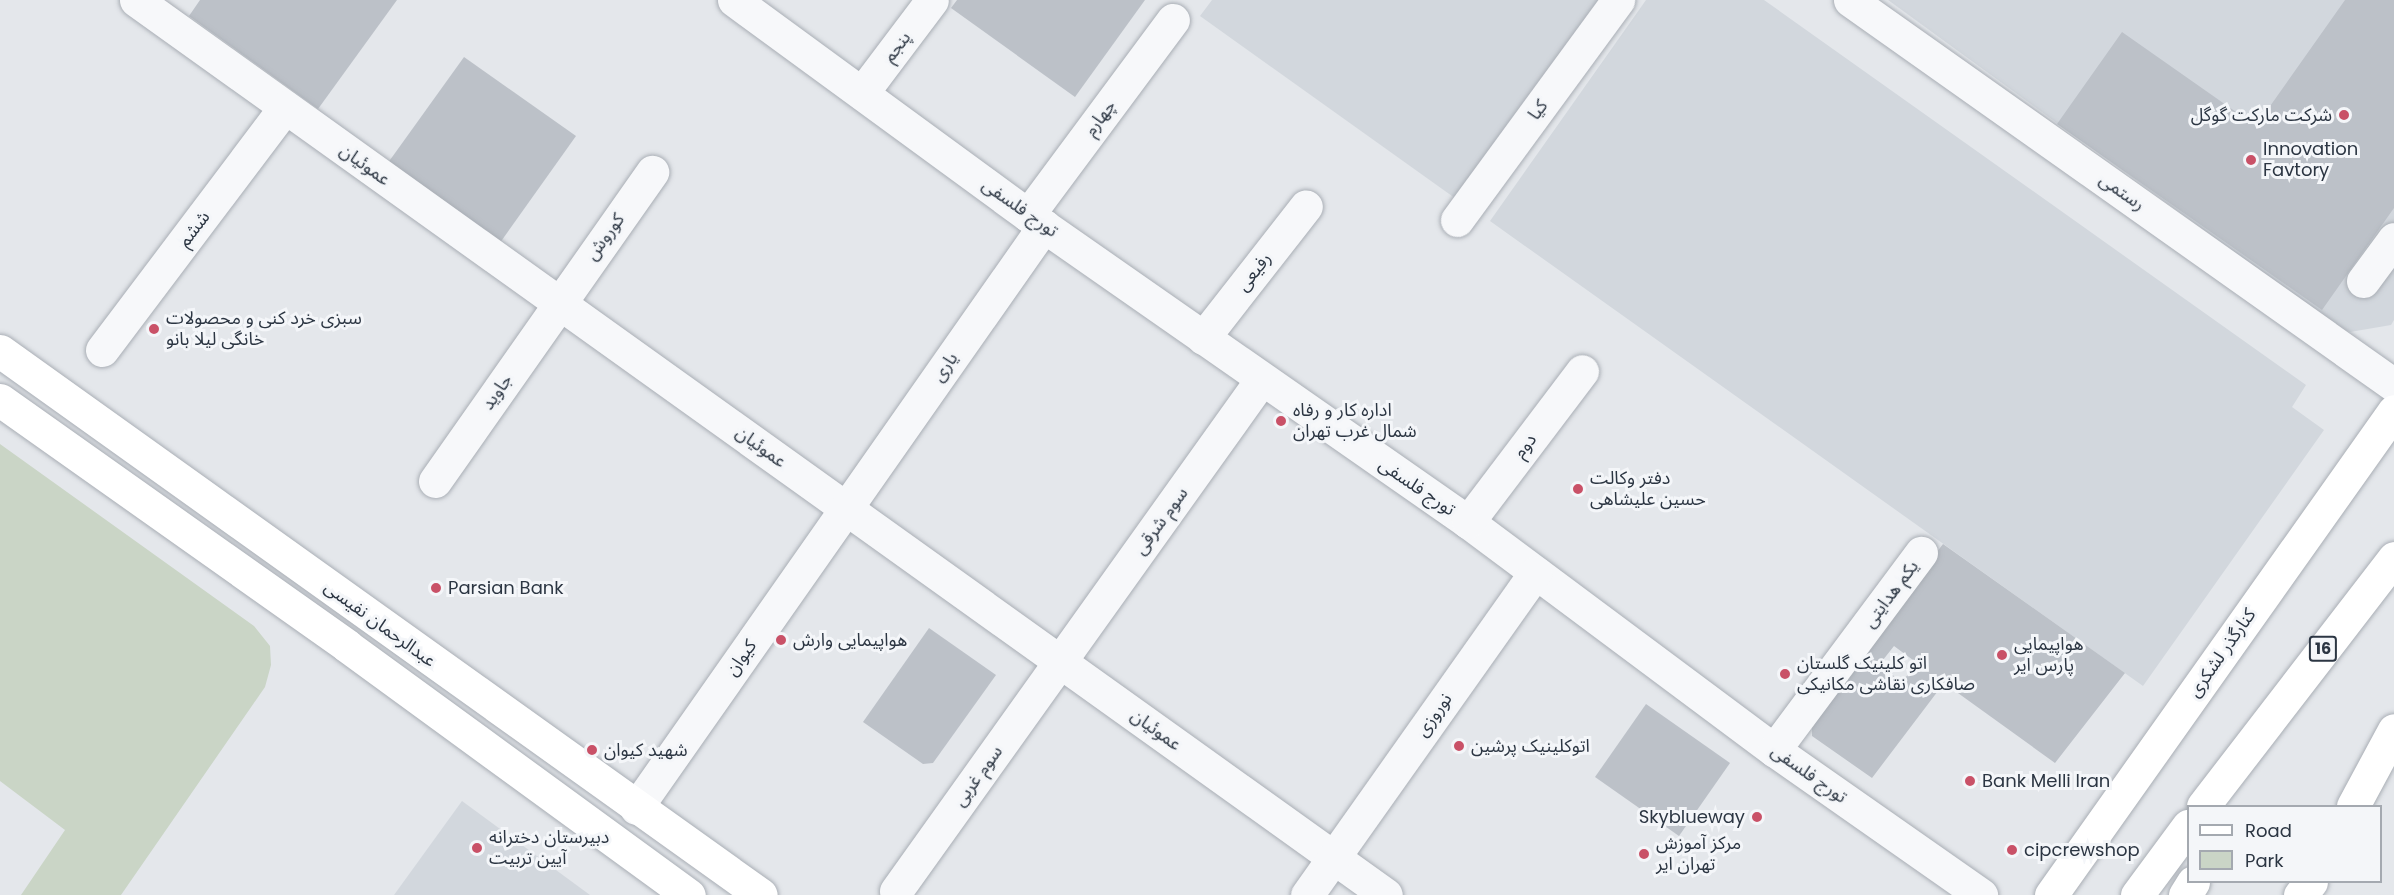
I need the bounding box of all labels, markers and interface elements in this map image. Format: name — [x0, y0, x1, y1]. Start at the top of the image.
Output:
street label: پنجم — [878, 27, 916, 67]
street label: چهارم — [1079, 96, 1121, 140]
street label: کیا — [1524, 96, 1552, 124]
place label: شرکت مارکت گوگل — [2191, 104, 2332, 126]
marker: شرکت مارکت گوگل — [2337, 108, 2351, 122]
street label: عموئیان — [336, 139, 394, 191]
place label: Innovation Favtory — [2263, 139, 2358, 182]
marker: Innovation Favtory — [2244, 153, 2258, 167]
street label: رستمی — [2095, 169, 2149, 215]
street label: تورج فلسفی — [978, 174, 1062, 242]
street label: ششم — [173, 207, 215, 251]
street label: کوروش — [581, 209, 629, 265]
street label: رفیعی — [1232, 248, 1276, 296]
place label: سبزی خرد کنی و محصولات خانگی لیلا بانو — [166, 308, 362, 350]
marker: سبزی خرد کنی و محصولات خانگی لیلا بانو — [147, 322, 161, 336]
street label: یاری — [927, 348, 963, 386]
street label: جاوید — [477, 370, 517, 414]
place label: اداره کار و رفاه شمال غرب تهران — [1293, 400, 1417, 442]
marker: اداره کار و رفاه شمال غرب تهران — [1274, 414, 1288, 428]
street label: عموئیان — [732, 421, 790, 473]
street label: دوم — [1509, 429, 1541, 463]
street label: تورج فلسفی — [1375, 454, 1459, 520]
place label: دفتر وکالت حسین علیشاهی — [1590, 468, 1706, 510]
marker: دفتر وکالت حسین علیشاهی — [1571, 482, 1585, 496]
street label: سوم شرقی — [1129, 483, 1193, 559]
street label: یکم هدایتی — [1859, 556, 1923, 632]
street label: عبدالرحمان نفیسی — [320, 576, 440, 672]
place label: Parsian Bank — [448, 577, 564, 599]
marker: Parsian Bank — [429, 581, 443, 595]
street label: کنارگذر لشکری — [2184, 605, 2260, 701]
place label: هواپیمایی وارش — [793, 629, 907, 651]
marker: هواپیمایی وارش — [774, 633, 788, 647]
place label: هواپیمایی پارس ایر — [2014, 634, 2083, 676]
street label: کیوان — [721, 636, 761, 680]
road number: 16 — [2308, 636, 2338, 662]
marker: هواپیمایی پارس ایر — [1995, 648, 2009, 662]
place label: اتو کلینیک گلستان صافکاری نقاشی مکانیکی — [1797, 653, 1975, 696]
marker: اتو کلینیک گلستان صافکاری نقاشی مکانیکی — [1778, 667, 1792, 681]
street label: نوروزی — [1411, 689, 1457, 741]
street label: عموئیان — [1127, 704, 1185, 756]
place label: اتوکلینیک پرشین — [1471, 735, 1590, 757]
place label: شهید کیوان — [604, 739, 688, 761]
marker: اتوکلینیک پرشین — [1452, 739, 1466, 753]
street label: تورج فلسفی — [1767, 740, 1851, 808]
street label: سوم غربی — [949, 741, 1007, 811]
marker: شهید کیوان — [585, 743, 599, 757]
place label: Bank Melli Iran — [1982, 770, 2110, 792]
marker: Bank Melli Iran — [1963, 774, 1977, 788]
legend — [2187, 805, 2382, 883]
place label: Skyblueway — [1639, 806, 1745, 828]
marker: Skyblueway — [1750, 810, 1764, 824]
text: Road — [2245, 818, 2292, 843]
place label: دبیرستان دخترانه آیین تربیت — [489, 827, 609, 870]
place label: مرکز آموزش تهران ایر — [1656, 833, 1741, 876]
place label: cipcrewshop — [2024, 839, 2140, 861]
marker: دبیرستان دخترانه آیین تربیت — [470, 841, 484, 855]
marker: cipcrewshop — [2005, 843, 2019, 857]
marker: مرکز آموزش تهران ایر — [1637, 847, 1651, 861]
text: Park — [2245, 848, 2284, 873]

